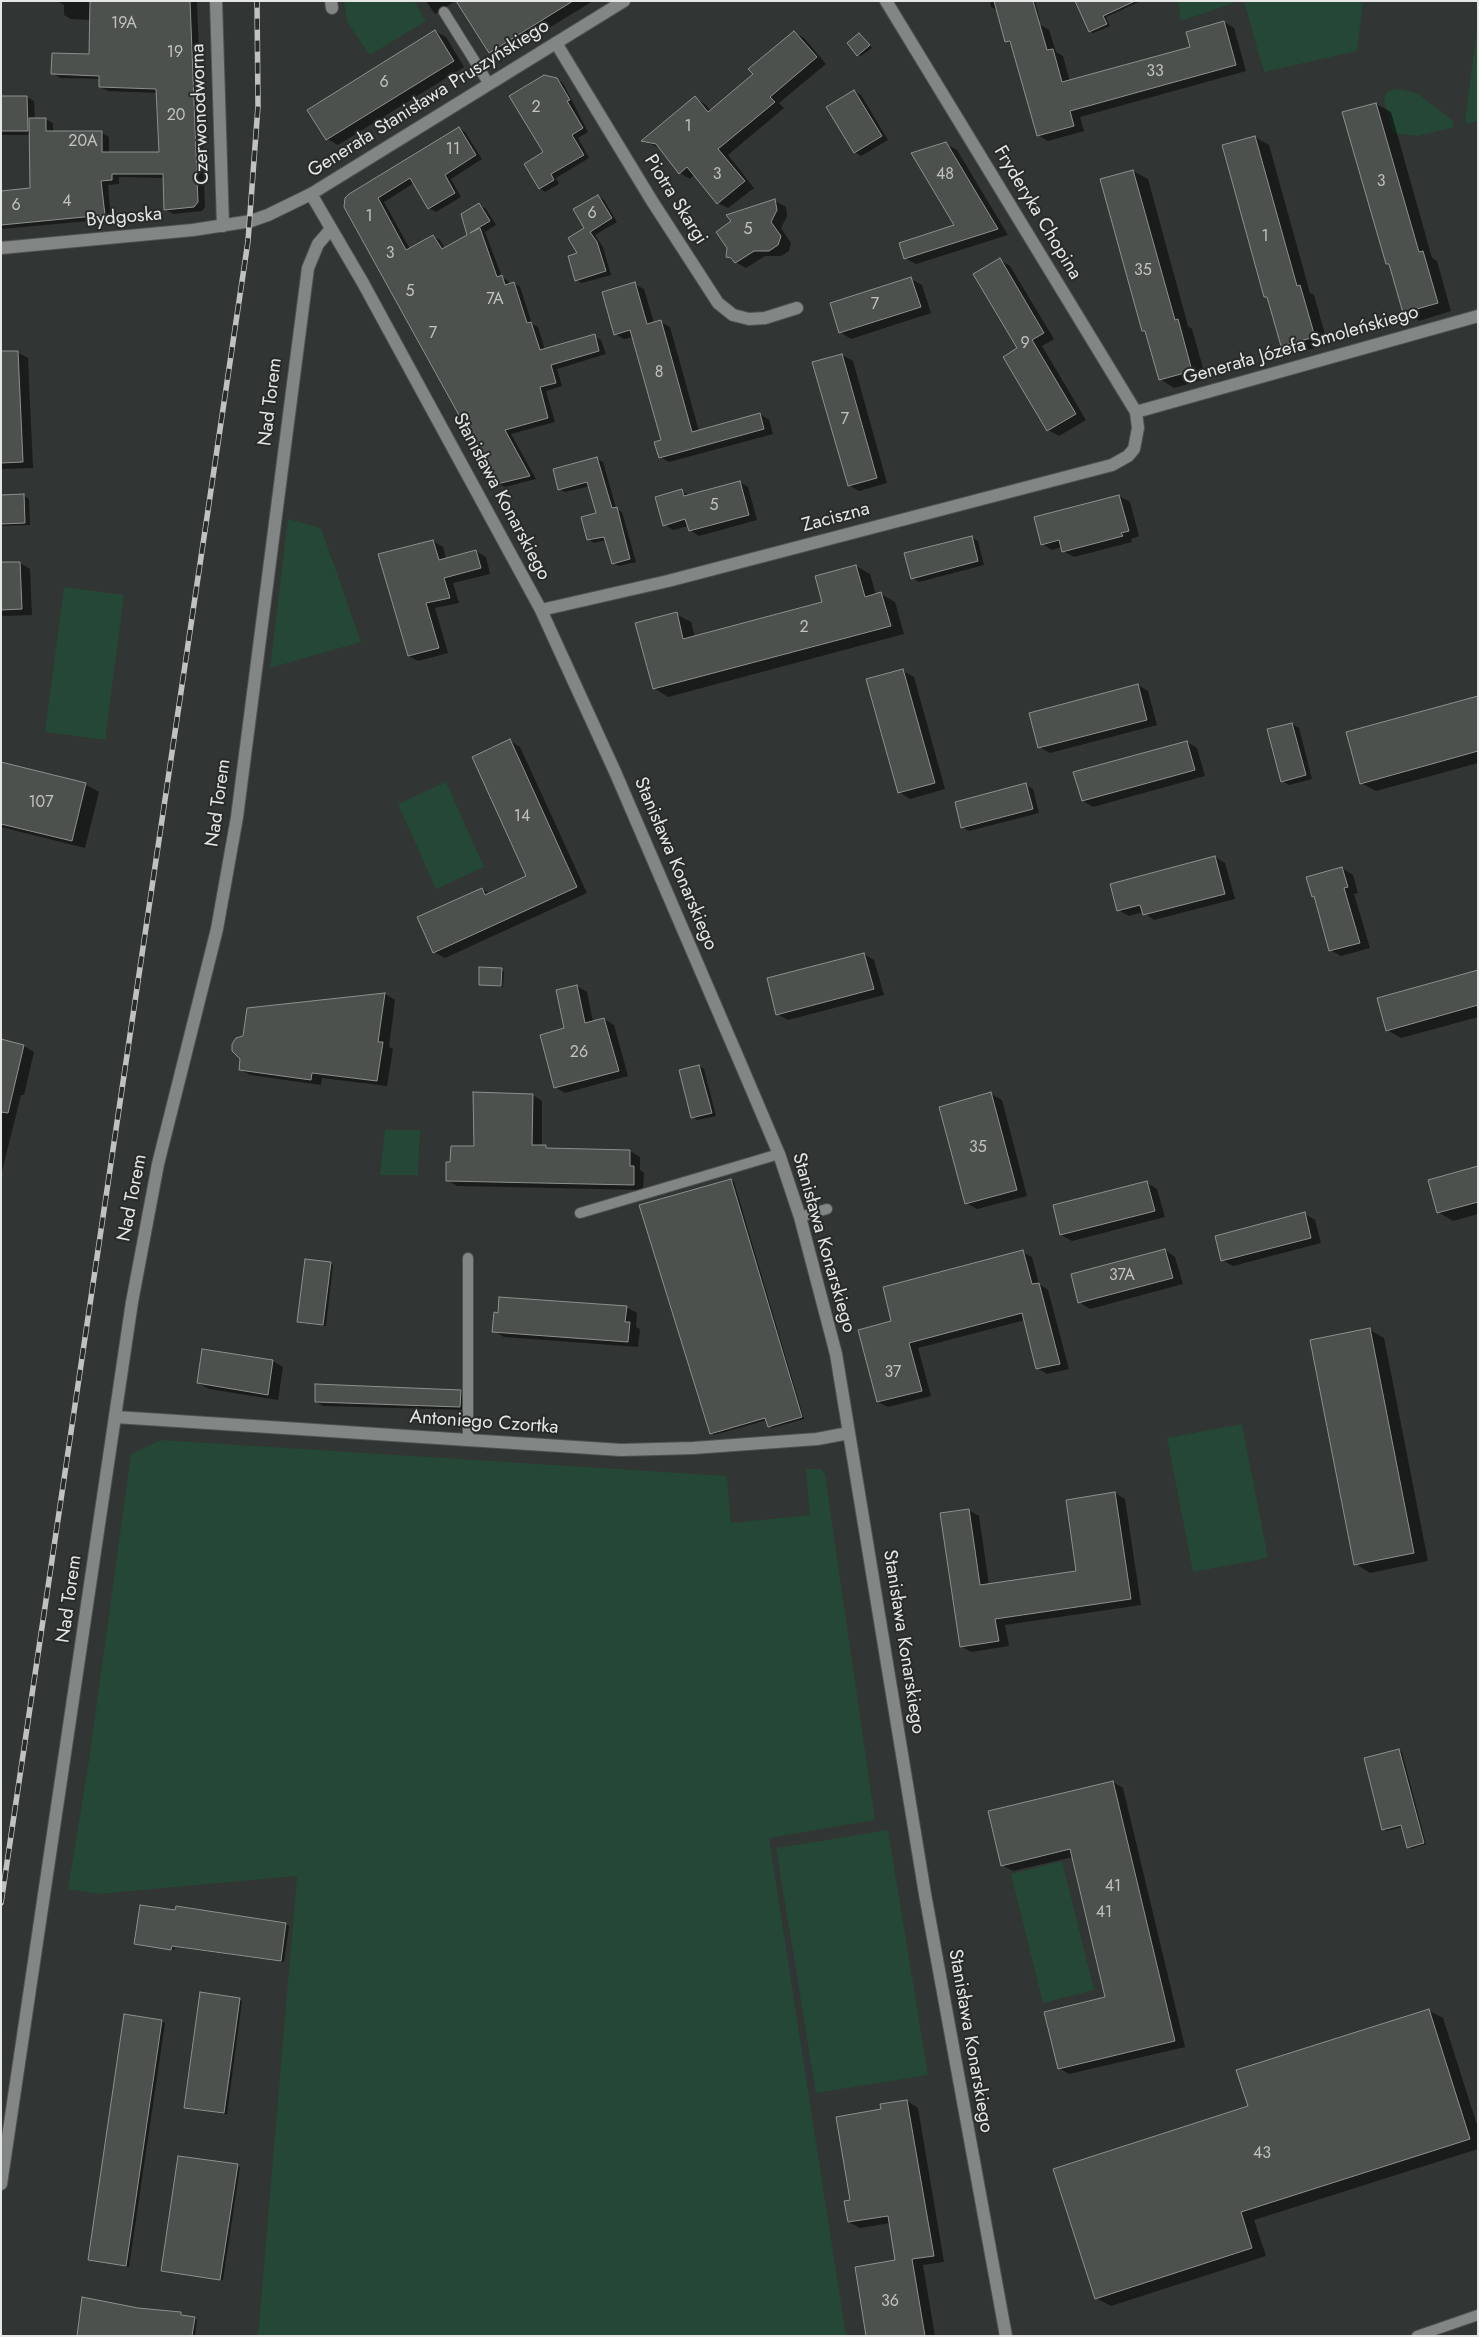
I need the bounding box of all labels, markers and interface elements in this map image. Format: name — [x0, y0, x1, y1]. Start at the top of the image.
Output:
house number: 19A — [111, 14, 137, 34]
street label: Generała Stanisława Pruszyńskiego — [304, 15, 554, 183]
house number: 19 — [167, 43, 183, 63]
street label: Czerwonodworna — [187, 43, 215, 185]
house number: 33 — [1146, 62, 1164, 82]
house number: 6 — [379, 73, 389, 93]
house number: 2 — [531, 98, 541, 118]
house number: 20 — [167, 106, 185, 126]
house number: 1 — [684, 117, 692, 137]
house number: 20A — [68, 132, 98, 152]
house number: 11 — [446, 140, 460, 160]
street label: Fryderyka Chopina — [988, 142, 1086, 284]
street label: Piotra Skargi — [638, 151, 712, 249]
house number: 3 — [713, 165, 721, 185]
house number: 48 — [936, 165, 954, 185]
house number: 3 — [1377, 172, 1385, 192]
house number: 4 — [62, 192, 72, 212]
house number: 6 — [11, 196, 21, 216]
street label: Bydgoska — [85, 203, 163, 233]
house number: 6 — [587, 204, 597, 224]
house number: 1 — [365, 207, 373, 227]
house number: 5 — [743, 220, 753, 240]
house number: 1 — [1261, 227, 1269, 247]
house number: 3 — [386, 244, 394, 264]
house number: 35 — [1134, 261, 1152, 281]
house number: 5 — [405, 282, 415, 302]
house number: 7A — [486, 290, 504, 310]
house number: 7 — [871, 295, 879, 315]
street label: Generała Józefa Smoleńskiego — [1181, 301, 1421, 391]
house number: 7 — [429, 324, 437, 344]
house number: 9 — [1020, 334, 1030, 354]
street label: Nad Torem — [254, 357, 288, 447]
house number: 8 — [655, 363, 663, 383]
street label: Stanisława Konarskiego — [447, 410, 555, 584]
house number: 7 — [841, 410, 849, 430]
house number: 5 — [709, 496, 719, 516]
street label: Zaciszna — [800, 498, 872, 538]
house number: 2 — [799, 618, 809, 638]
street label: Nad Torem — [202, 758, 236, 848]
street label: Stanisława Konarskiego — [628, 774, 722, 954]
house number: 107 — [28, 793, 54, 813]
house number: 14 — [514, 807, 530, 827]
house number: 26 — [570, 1043, 588, 1063]
house number: 35 — [969, 1138, 987, 1158]
street label: Stanisława Konarskiego — [786, 1150, 860, 1336]
street label: Nad Torem — [113, 1152, 153, 1244]
house number: 37A — [1109, 1266, 1135, 1286]
house number: 37 — [885, 1363, 901, 1383]
street label: Antoniego Czortka — [409, 1406, 559, 1440]
street label: Stanisława Konarskiego — [877, 1548, 929, 1736]
street label: Nad Torem — [53, 1554, 87, 1644]
house number: 41 — [1105, 1877, 1121, 1897]
house number: 41 — [1096, 1903, 1112, 1923]
street label: Stanisława Konarskiego — [943, 1947, 997, 2135]
house number: 43 — [1253, 2144, 1271, 2164]
house number: 36 — [881, 2292, 899, 2312]

